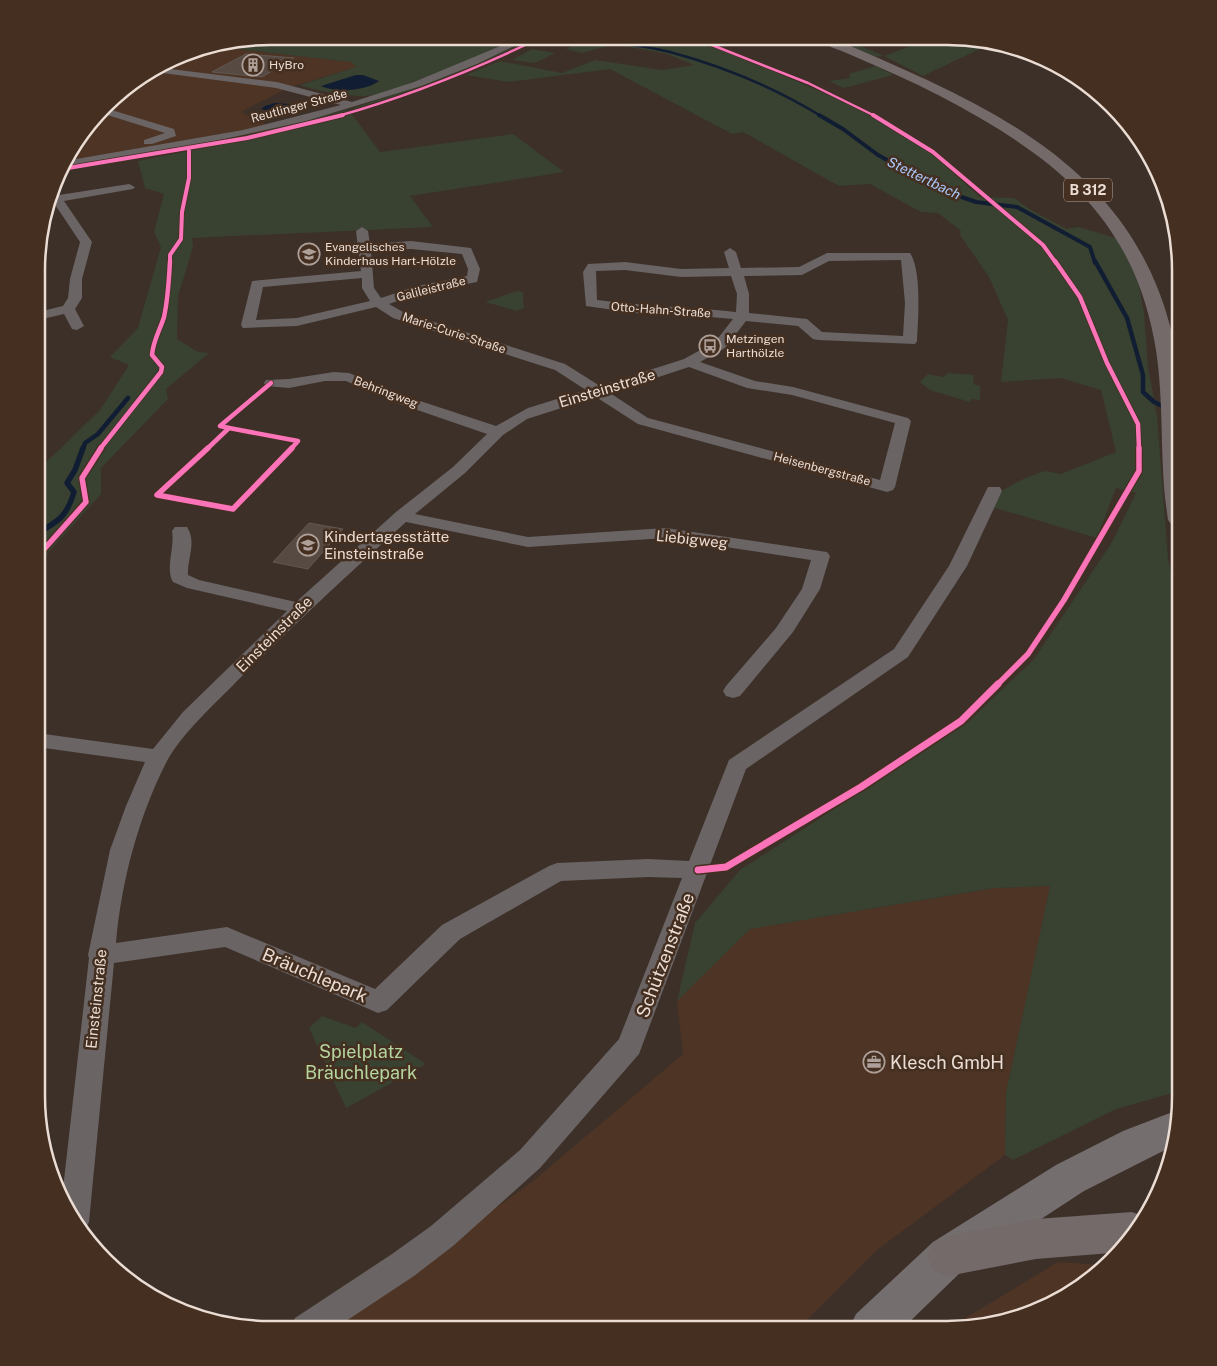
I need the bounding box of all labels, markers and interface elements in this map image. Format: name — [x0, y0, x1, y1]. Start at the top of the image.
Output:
building icon: HyBro — [241, 53, 265, 77]
place label: HyBro — [269, 58, 304, 72]
street label: Reutlinger Straße — [249, 86, 349, 126]
water label: Stettertbach — [885, 153, 963, 203]
road number: B 312 — [1064, 178, 1112, 202]
place label: Evangelisches Kinderhaus Hart-Hölzle — [325, 240, 456, 268]
school or university icon: Evangelisches Kinderhaus Hart-Hölzle — [297, 242, 321, 266]
street label: Galileistraße — [395, 274, 467, 304]
street label: Otto-Hahn-Straße — [611, 300, 712, 320]
street label: Marie-Curie-Straße — [401, 310, 508, 356]
place label: Metzingen Harthölzle — [726, 332, 785, 360]
bus stop icon: Metzingen Harthölzle — [698, 334, 722, 358]
street label: Einsteinstraße — [557, 365, 657, 411]
street label: Behringweg — [352, 373, 420, 411]
street label: Heisenbergstraße — [772, 449, 872, 489]
street label: Liebigweg — [655, 527, 729, 551]
place label: Kindertagesstätte Einsteinstraße — [324, 528, 449, 562]
school or university icon: Kindertagesstätte Einsteinstraße — [296, 533, 320, 557]
street label: Einsteinstraße — [233, 593, 315, 675]
street label: Schützenstraße — [632, 890, 698, 1020]
street label: Bräuchlepark — [259, 943, 371, 1007]
street label: Einsteinstraße — [82, 948, 110, 1050]
park label: Spielplatz Bräuchlepark — [305, 1041, 417, 1083]
office icon: Klesch GmbH — [862, 1050, 886, 1074]
place label: Klesch GmbH — [890, 1052, 1004, 1073]

